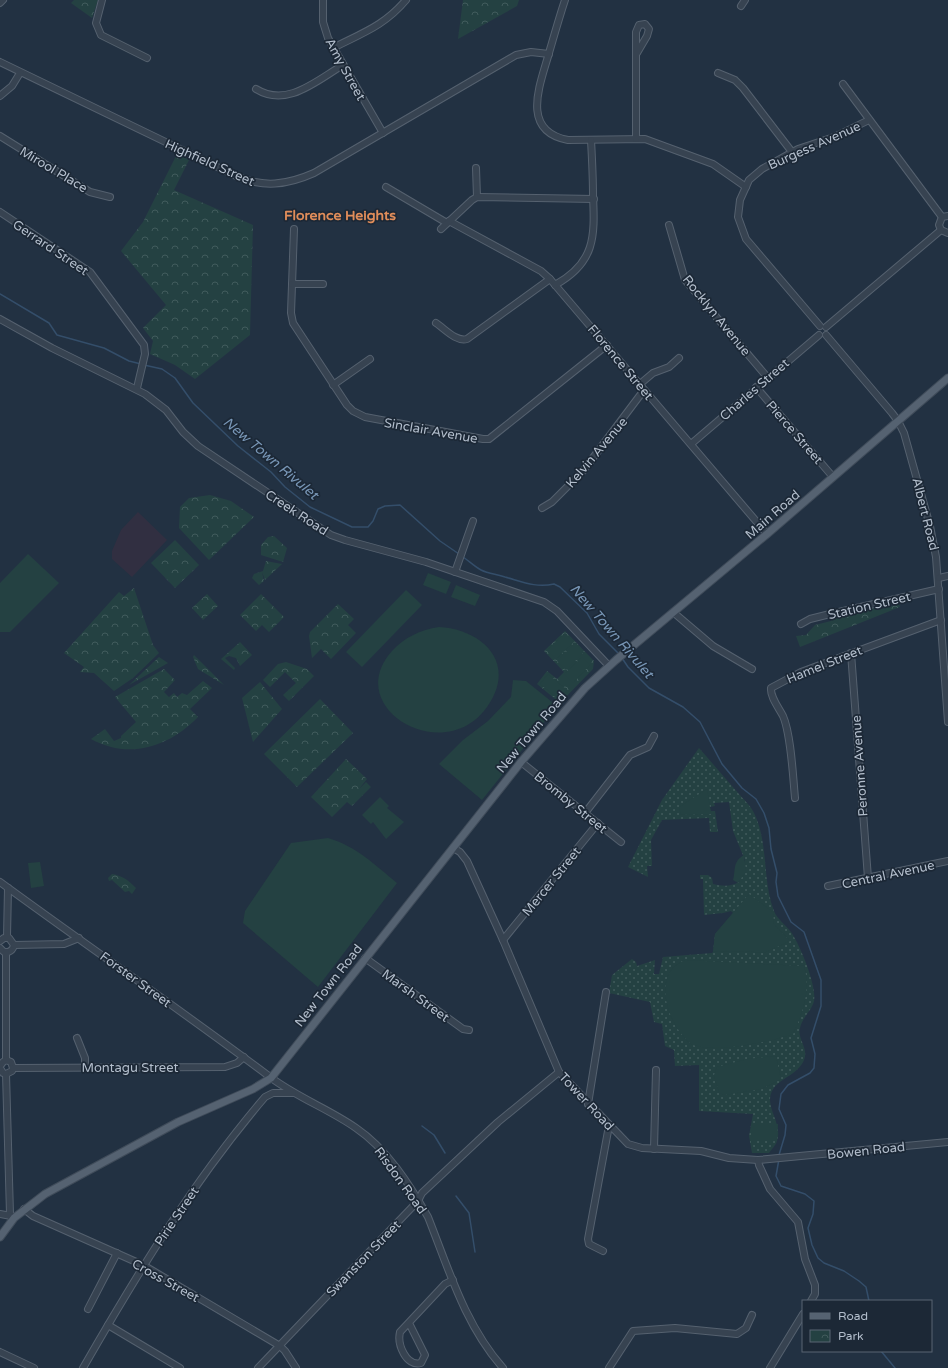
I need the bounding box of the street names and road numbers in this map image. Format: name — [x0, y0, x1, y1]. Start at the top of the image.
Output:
street label: Amy Street — [321, 35, 369, 104]
street label: Burgess Avenue — [766, 118, 863, 173]
street label: Highfield Street — [162, 136, 257, 190]
street label: Mirool Place — [17, 143, 90, 196]
street label: Gerrard Street — [9, 217, 91, 279]
street label: Rocklyn Avenue — [679, 272, 754, 359]
street label: Florence Street — [584, 322, 657, 404]
street label: Charles Street — [717, 355, 793, 424]
street label: Pierce Street — [762, 398, 826, 468]
street label: Kelvin Avenue — [563, 414, 631, 491]
street label: Sinclair Avenue — [383, 415, 479, 447]
street label: Albert Road — [908, 476, 942, 552]
street label: Creek Road — [262, 487, 331, 539]
street label: Main Road — [742, 487, 803, 543]
street label: Station Street — [826, 589, 912, 623]
street label: Hamel Street — [784, 642, 865, 687]
street label: New Town Road — [493, 689, 570, 776]
street label: Peronne Avenue — [848, 715, 872, 817]
street label: Bromby Street — [531, 769, 610, 837]
street label: Mercer Street — [519, 844, 585, 919]
street label: Central Avenue — [840, 857, 936, 893]
street label: New Town Road — [292, 941, 366, 1030]
street label: Forster Street — [97, 949, 174, 1011]
street label: Marsh Street — [379, 966, 452, 1026]
street label: Montagu Street — [82, 1060, 179, 1076]
street label: Tower Road — [555, 1069, 617, 1134]
street label: Bowen Road — [826, 1139, 906, 1163]
street label: Risdon Road — [371, 1144, 430, 1217]
street label: Pirie Street — [151, 1184, 202, 1249]
street label: Swanston Street — [323, 1217, 404, 1300]
street label: Cross Street — [129, 1256, 202, 1306]

